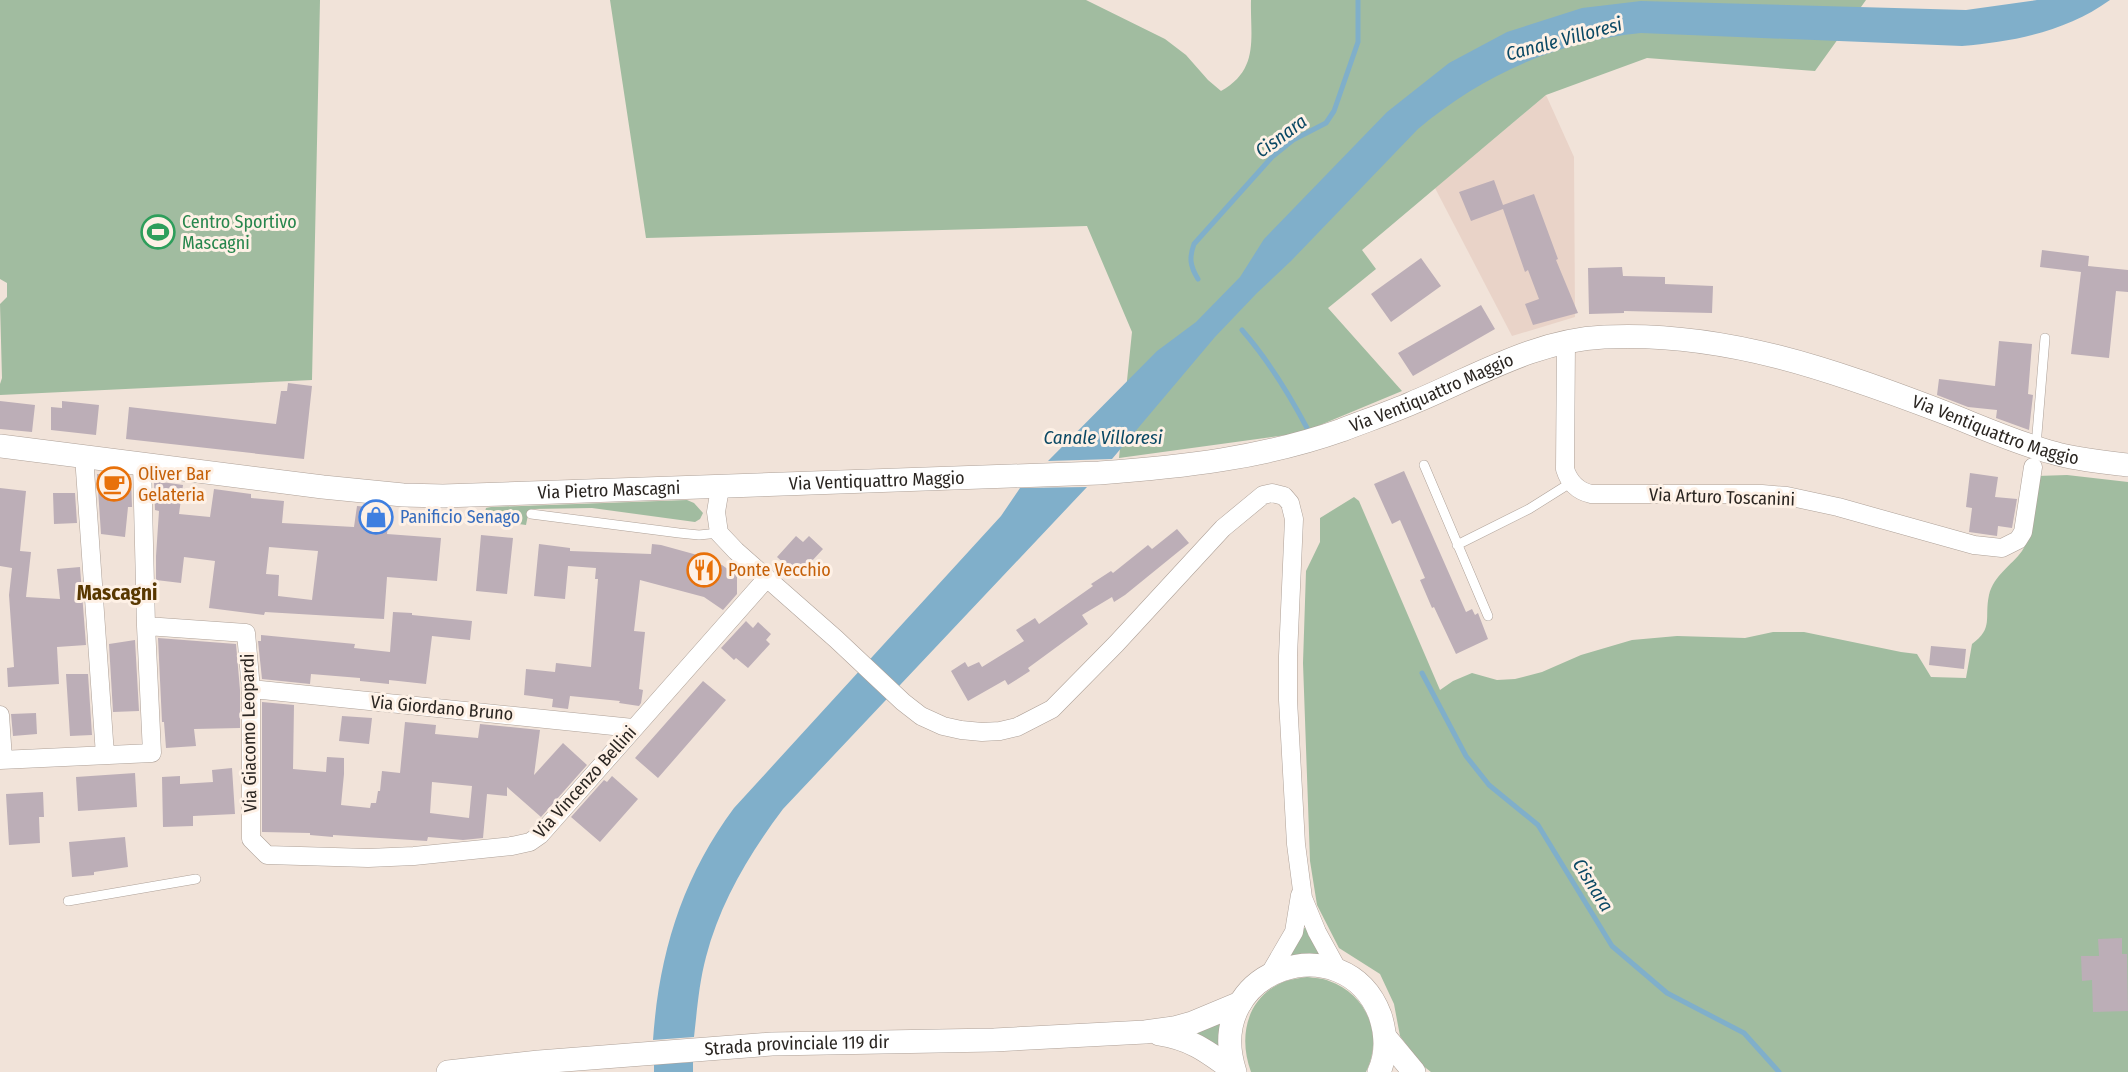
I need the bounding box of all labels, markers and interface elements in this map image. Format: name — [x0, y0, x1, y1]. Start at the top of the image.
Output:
water label: Canale Villoresi — [1503, 12, 1625, 66]
water label: Cisnara — [1251, 110, 1311, 162]
place label: Centro Sportivo Mascagni — [182, 211, 297, 254]
sports icon: Centro Sportivo Mascagni — [139, 213, 177, 251]
street label: Via Ventiquattro Maggio — [1347, 348, 1517, 437]
street label: Via Ventiquattro Maggio — [1909, 390, 2081, 469]
water label: Canale Villoresi — [1043, 426, 1163, 449]
place label: Oliver Bar Gelateria — [138, 463, 212, 506]
cafe icon: Oliver Bar Gelateria — [95, 465, 133, 503]
street label: Via Ventiquattro Maggio — [788, 467, 965, 495]
street label: Via Pietro Mascagni — [537, 477, 681, 504]
street label: Via Arturo Toscanini — [1649, 483, 1795, 511]
shop icon: Panificio Senago — [357, 498, 395, 536]
place label: Panificio Senago — [400, 506, 520, 528]
restaurant icon: Ponte Vecchio — [685, 551, 723, 589]
place label: Ponte Vecchio — [728, 559, 831, 581]
district label: Mascagni — [77, 580, 157, 606]
street label: Via Giacomo Leopardi — [237, 653, 261, 813]
street label: Via Giordano Bruno — [370, 691, 514, 725]
street label: Via Vincenzo Bellini — [529, 721, 641, 843]
water label: Cisnara — [1568, 854, 1618, 916]
street label: Strada provinciale 119 dir — [704, 1031, 890, 1060]

